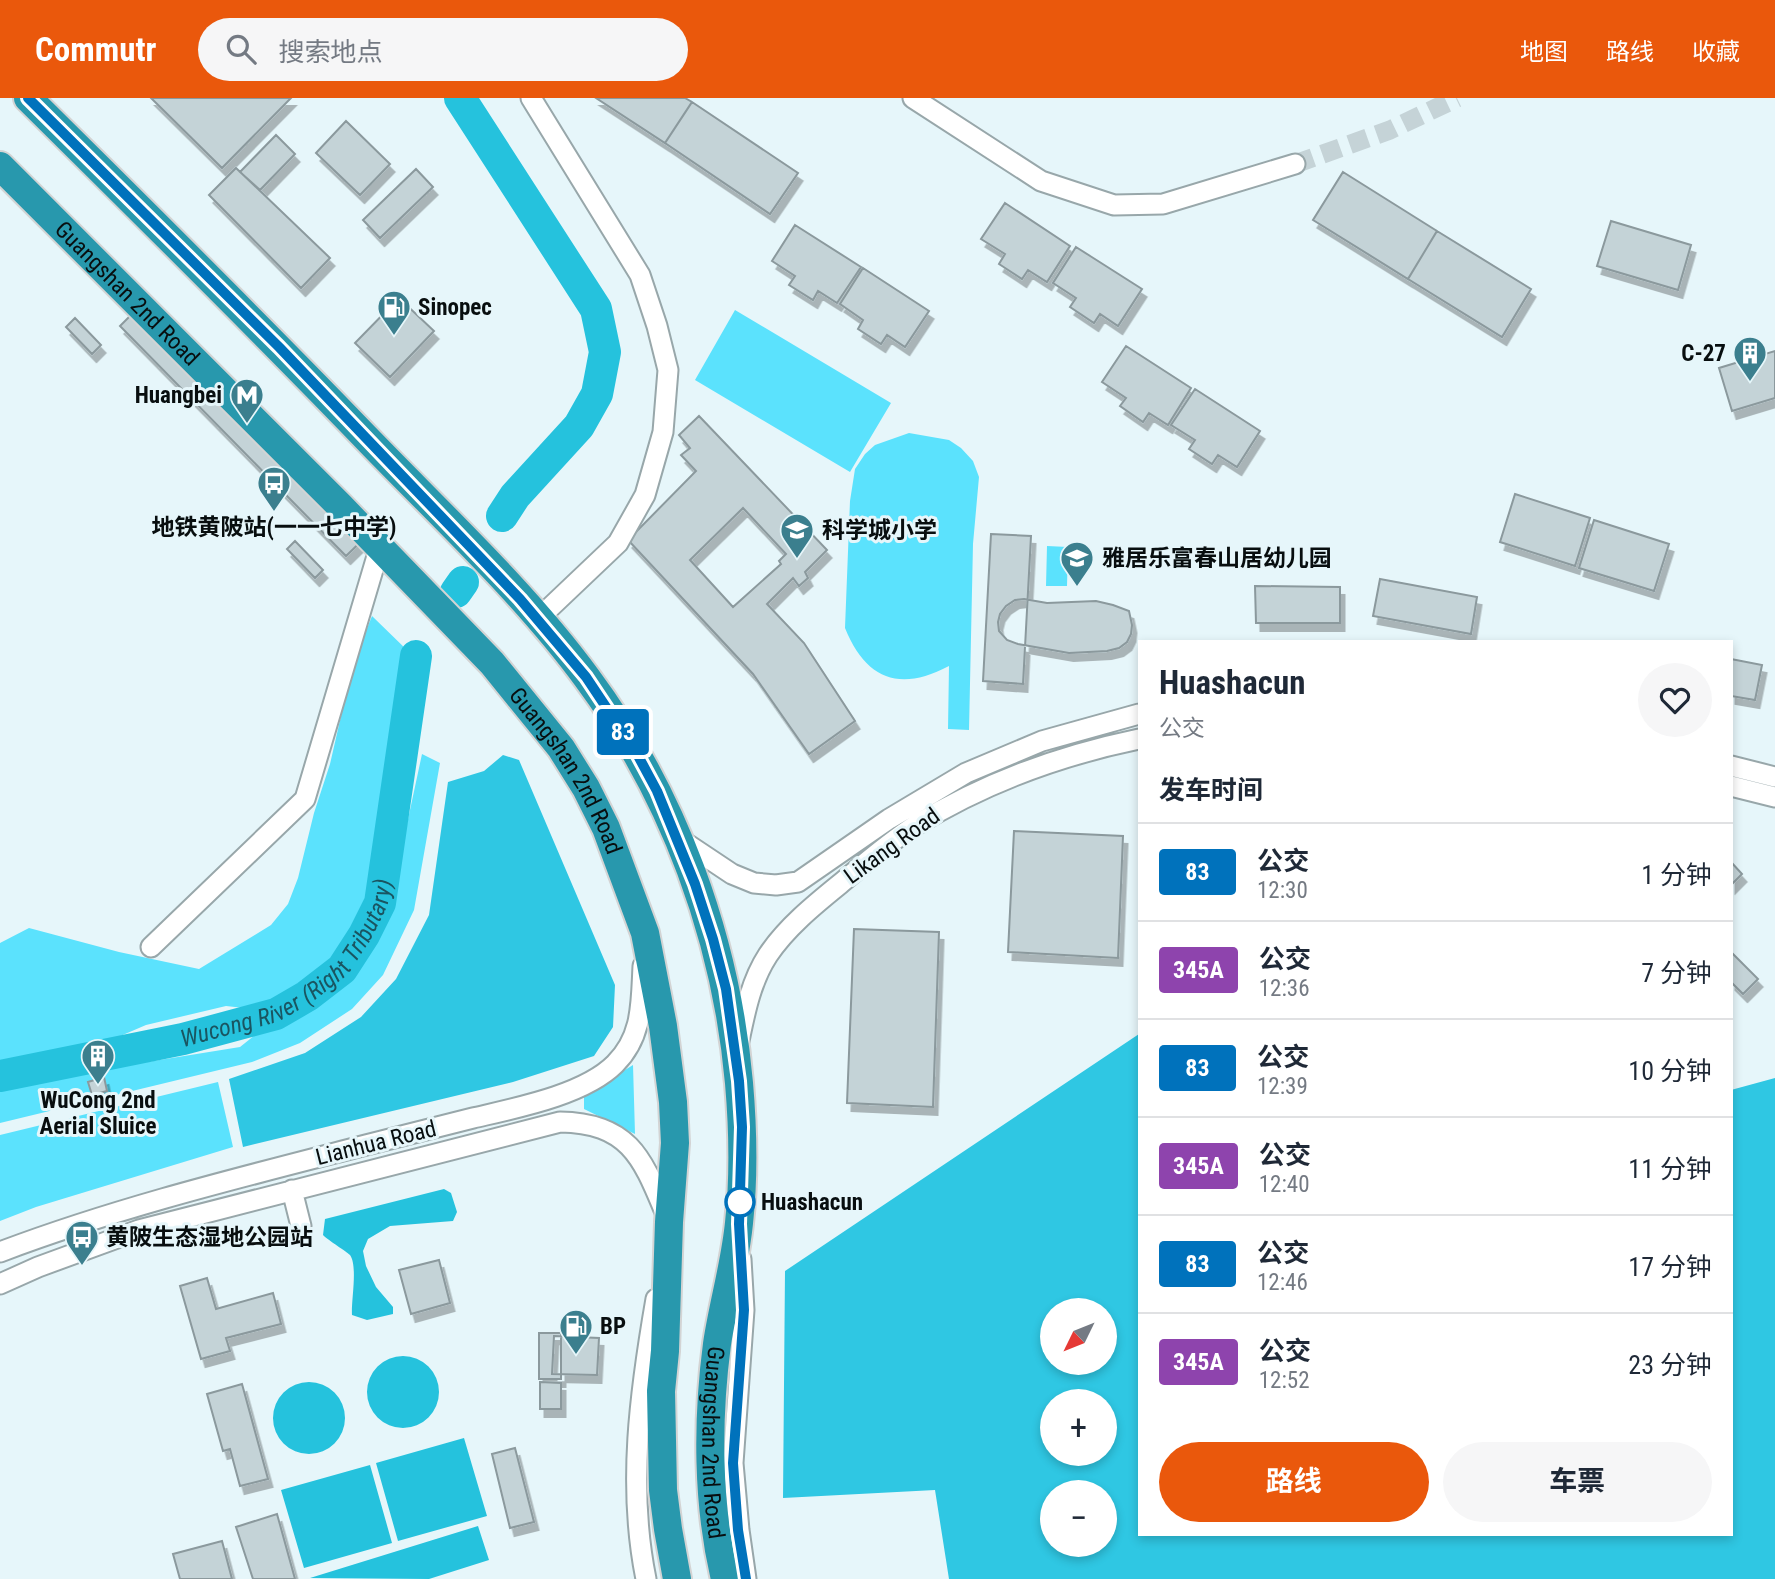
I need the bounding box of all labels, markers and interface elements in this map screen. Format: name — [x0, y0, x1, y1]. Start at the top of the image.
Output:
search box — [198, 18, 688, 81]
text: Commutr — [35, 30, 156, 69]
icon: search — [222, 30, 260, 68]
text: 搜索地点 — [278, 37, 382, 67]
text: 地图 — [1520, 38, 1568, 66]
text: 路线 — [1606, 38, 1654, 66]
text: 收藏 — [1692, 38, 1740, 66]
street label: Guangshan 2nd Road — [50, 216, 205, 371]
fuel station icon: Sinopec — [375, 288, 413, 337]
place label: Sinopec — [418, 294, 492, 321]
building icon: C-27 — [1731, 334, 1769, 383]
place label: C-27 — [1681, 340, 1726, 367]
metro station icon: Huangbei — [228, 376, 266, 425]
place label: Huangbei — [135, 382, 222, 409]
bus stop icon: 地铁黄陂站(一一七中学) — [255, 464, 293, 513]
school or university icon: 科学城小学 — [778, 511, 816, 560]
place label: 地铁黄陂站(一一七中学) — [152, 514, 396, 541]
place label: 科学城小学 — [822, 517, 937, 544]
school or university icon: 雅居乐富春山居幼儿园 — [1058, 539, 1096, 588]
place label: 雅居乐富春山居幼儿园 — [1102, 545, 1332, 572]
text: Huashacun — [1159, 663, 1305, 702]
button: heart — [1638, 663, 1712, 737]
street label: Guangshan 2nd Road — [504, 682, 628, 858]
line badge: 83 — [592, 709, 654, 755]
text: 公交 — [1159, 715, 1205, 742]
text: 83 — [611, 718, 635, 746]
text: 发车时间 — [1159, 775, 1263, 805]
street label: Likang Road — [839, 802, 945, 890]
text: 公交 — [1257, 846, 1309, 876]
text: 83 — [1185, 858, 1210, 886]
text: 1 分钟 — [1641, 860, 1712, 890]
water label: Wucong River (Right Tributary) — [177, 877, 397, 1053]
text: 12:30 — [1257, 877, 1308, 904]
text: 公交 — [1259, 944, 1311, 974]
text: 345A — [1173, 956, 1224, 984]
text: 7 分钟 — [1641, 958, 1712, 988]
text: 12:36 — [1259, 975, 1310, 1002]
building icon: WuCong 2nd Aerial Sluice — [79, 1037, 117, 1086]
text: 公交 — [1257, 1042, 1309, 1072]
text: 83 — [1185, 1054, 1210, 1082]
text: 10 分钟 — [1628, 1056, 1712, 1086]
text: 12:39 — [1257, 1073, 1308, 1100]
place label: WuCong 2nd Aerial Sluice — [40, 1087, 156, 1140]
street label: Lianhua Road — [313, 1115, 439, 1171]
text: 公交 — [1259, 1140, 1311, 1170]
text: 345A — [1173, 1152, 1224, 1180]
text: 11 分钟 — [1628, 1154, 1712, 1184]
text: 12:40 — [1259, 1171, 1310, 1198]
marker: Huashacun — [725, 1187, 755, 1217]
place label: Huashacun — [761, 1189, 863, 1216]
bus stop icon: 黄陂生态湿地公园站 — [63, 1218, 101, 1267]
place label: 黄陂生态湿地公园站 — [106, 1224, 313, 1251]
text: 公交 — [1257, 1238, 1309, 1268]
text: 83 — [1185, 1250, 1210, 1278]
text: 17 分钟 — [1628, 1252, 1712, 1282]
text: 12:46 — [1257, 1269, 1308, 1296]
north arrow — [1040, 1298, 1116, 1376]
map controls — [1040, 1298, 1117, 1557]
fuel station icon: BP — [557, 1307, 595, 1356]
place label: BP — [600, 1313, 626, 1340]
text: 公交 — [1259, 1336, 1311, 1366]
street label: Guangshan 2nd Road — [697, 1345, 730, 1540]
text: 345A — [1173, 1348, 1224, 1376]
text: 23 分钟 — [1628, 1350, 1712, 1380]
text: 12:52 — [1259, 1367, 1310, 1394]
button: + — [1040, 1389, 1117, 1466]
button: 路线 — [1159, 1442, 1429, 1522]
button: 车票 — [1443, 1442, 1712, 1522]
button: − — [1040, 1480, 1117, 1557]

